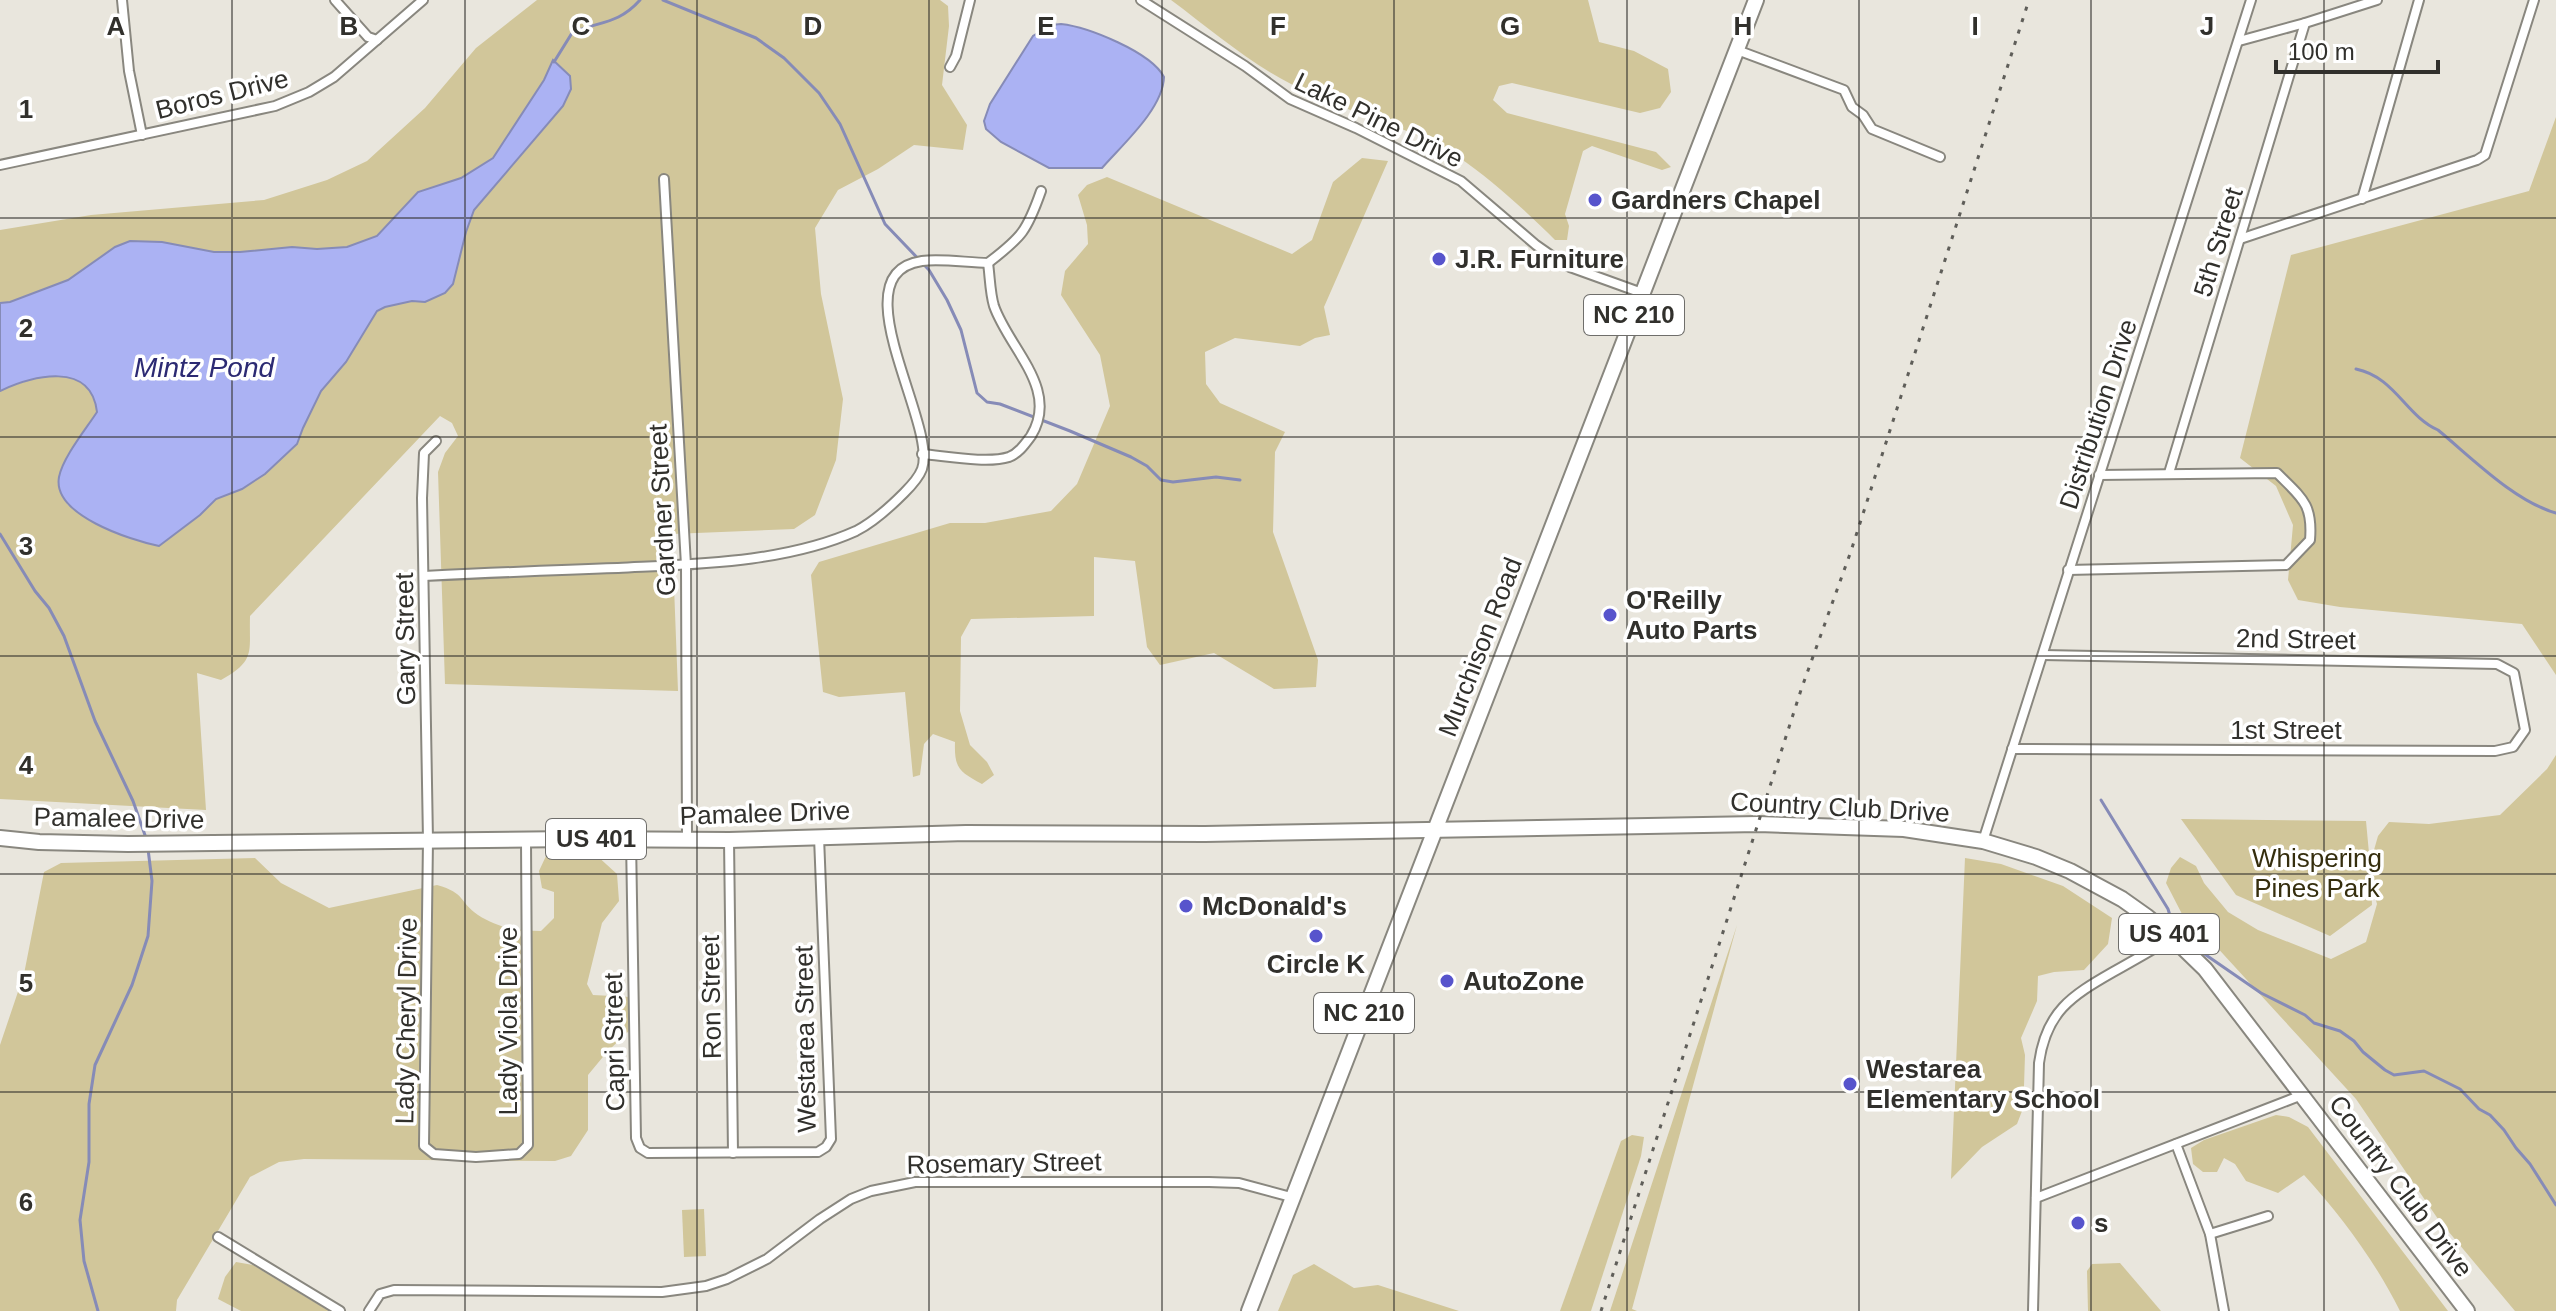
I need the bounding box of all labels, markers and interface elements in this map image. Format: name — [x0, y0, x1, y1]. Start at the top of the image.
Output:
text: A — [107, 11, 126, 41]
text: B — [340, 11, 358, 41]
text: C — [572, 11, 591, 41]
text: D — [804, 11, 822, 41]
text: E — [1037, 11, 1055, 41]
text: F — [1270, 11, 1286, 41]
text: G — [1500, 11, 1520, 41]
text: H — [1734, 11, 1752, 41]
text: I — [1971, 11, 1979, 41]
text: J — [2200, 11, 2214, 41]
scale bar — [2276, 24, 2438, 74]
text: 100 m — [2288, 38, 2355, 65]
street label: Boros Drive — [152, 63, 292, 125]
street label: Lake Pine Drive — [1290, 66, 1468, 174]
text: 1 — [19, 94, 33, 124]
street label: 5th Street — [2187, 183, 2249, 300]
place label: Gardners Chapel — [1611, 185, 1821, 215]
marker: Gardners Chapel — [1586, 191, 1604, 209]
place label: J.R. Furniture — [1455, 244, 1624, 274]
marker: J.R. Furniture — [1430, 250, 1448, 268]
road number: NC 210 — [1584, 295, 1684, 335]
text: 2 — [19, 313, 33, 343]
street label: Distribution Drive — [2053, 315, 2143, 513]
water label: Mintz Pond — [134, 352, 275, 383]
street label: Gardner Street — [642, 423, 681, 597]
text: 3 — [19, 531, 33, 561]
street label: Murchison Road — [1432, 553, 1528, 741]
street label: Gary Street — [389, 572, 421, 706]
place label: O'Reilly Auto Parts — [1626, 585, 1757, 645]
marker: O'Reilly Auto Parts — [1601, 606, 1619, 624]
street label: 2nd Street — [2236, 623, 2357, 655]
street label: 1st Street — [2230, 715, 2342, 745]
text: 4 — [19, 750, 34, 780]
street label: Country Club Drive — [1730, 786, 1950, 828]
street label: Pamalee Drive — [679, 795, 851, 831]
street label: Pamalee Drive — [33, 802, 205, 834]
road number: US 401 — [546, 819, 646, 859]
park label: Whispering Pines Park — [2252, 843, 2382, 903]
place label: McDonald's — [1202, 891, 1347, 921]
marker: McDonald's — [1177, 897, 1195, 915]
road number: US 401 — [2119, 914, 2219, 954]
street label: Lady Cheryl Drive — [389, 917, 423, 1125]
street label: Lady Viola Drive — [493, 927, 523, 1115]
marker: Circle K — [1307, 927, 1325, 945]
street label: Ron Street — [695, 934, 727, 1059]
street label: Westarea Street — [788, 944, 822, 1133]
place label: Circle K — [1267, 949, 1365, 979]
place label: AutoZone — [1463, 966, 1584, 996]
text: 5 — [19, 968, 33, 998]
street label: Capri Street — [598, 972, 630, 1112]
marker: AutoZone — [1438, 972, 1456, 990]
road number: NC 210 — [1314, 993, 1414, 1033]
place label: Westarea Elementary School — [1866, 1054, 2100, 1114]
marker: Westarea Elementary School — [1841, 1075, 1859, 1093]
street label: Country Club Drive — [2323, 1089, 2479, 1283]
street label: Rosemary Street — [906, 1146, 1103, 1180]
text: 6 — [19, 1187, 33, 1217]
place label: s — [2094, 1208, 2108, 1238]
marker: s — [2069, 1214, 2087, 1232]

